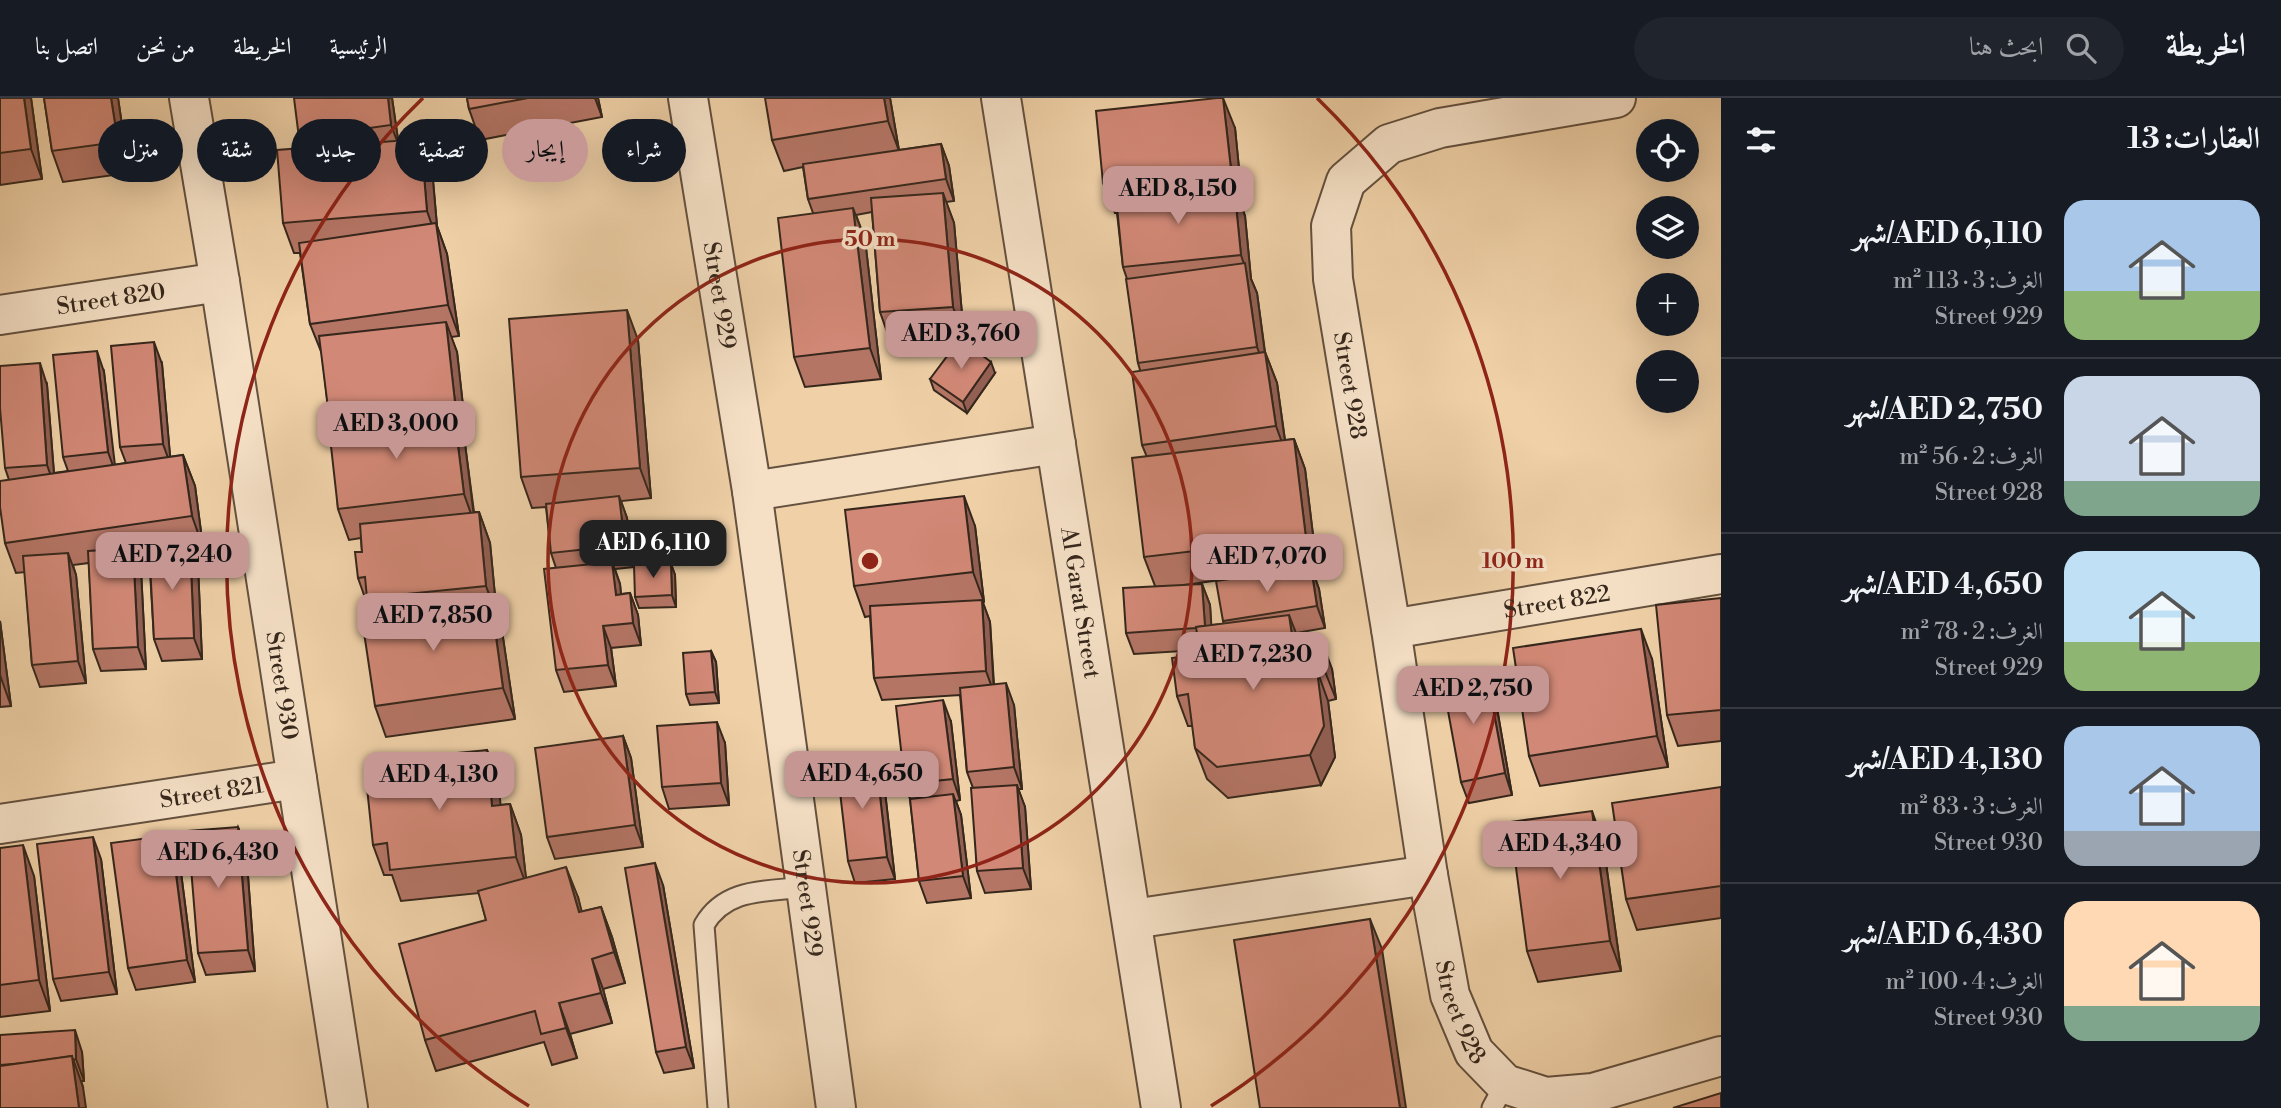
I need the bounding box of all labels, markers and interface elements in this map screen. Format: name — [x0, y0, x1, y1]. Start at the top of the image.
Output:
search box — [1634, 17, 2124, 80]
text: الخريطة — [2166, 26, 2246, 67]
icon: search — [2062, 29, 2100, 67]
text: ابحث هنا — [1969, 31, 2044, 63]
text: اتصل بنا — [35, 32, 98, 62]
text: من نحن — [136, 32, 195, 62]
text: الخريطة — [233, 32, 292, 62]
text: الرئيسية — [330, 32, 387, 62]
chip: منزل — [98, 119, 183, 182]
chip: شقة — [197, 119, 277, 182]
chip: جديد — [291, 119, 381, 182]
chip: تصفية — [395, 119, 488, 182]
chip: إيجار — [502, 119, 588, 182]
chip: شراء — [602, 119, 686, 182]
map controls — [1636, 119, 1699, 413]
button: locate — [1636, 119, 1699, 182]
text: العقارات: 13 — [2127, 120, 2260, 158]
icon: filters — [1742, 121, 1780, 159]
pin: AED 8,150 — [1098, 166, 1258, 226]
text: AED 8,150 — [1119, 175, 1237, 203]
button: layers — [1636, 196, 1699, 259]
text: AED 6,110/شهر — [1853, 215, 2043, 253]
text: 50 m — [845, 227, 895, 253]
icon: home — [2120, 228, 2204, 312]
street label: Street 929 — [697, 240, 742, 351]
text: الغرف: 3 · 113 m² — [1893, 267, 2043, 295]
button: + — [1636, 273, 1699, 336]
street label: Street 820 — [55, 277, 167, 321]
text: Street 929 — [1935, 303, 2043, 331]
pin: AED 3,760 — [881, 312, 1041, 371]
text: AED 3,760 — [901, 320, 1021, 348]
street label: Street 928 — [1327, 330, 1372, 441]
button: − — [1636, 350, 1699, 413]
text: AED 2,750/شهر — [1846, 391, 2043, 429]
pin: AED 3,000 — [316, 402, 476, 461]
icon: home — [2120, 404, 2204, 488]
text: AED 3,000 — [333, 410, 459, 438]
text: الغرف: 2 · 56 m² — [1899, 443, 2043, 471]
text: Street 928 — [1935, 479, 2043, 507]
pin: AED 6,110 — [573, 520, 733, 580]
street label: Al Garat Street — [1054, 524, 1106, 681]
text: AED 6,110 — [595, 529, 711, 557]
pin: AED 7,240 — [92, 532, 252, 592]
pin: AED 7,070 — [1187, 534, 1347, 594]
text: AED 7,240 — [112, 541, 232, 569]
text: AED 7,070 — [1207, 543, 1327, 571]
centre of rings — [858, 549, 882, 573]
text: 100 m — [1482, 549, 1544, 575]
text: AED 4,650/شهر — [1843, 566, 2043, 604]
icon: home — [2120, 579, 2204, 663]
street label: Street 822 — [1501, 580, 1612, 625]
pin: AED 7,850 — [353, 594, 513, 653]
text: AED 7,850 — [373, 602, 493, 630]
text: الغرف: 2 · 78 m² — [1901, 618, 2043, 646]
street label: Street 930 — [259, 630, 304, 742]
pin: AED 7,230 — [1173, 632, 1333, 692]
text: AED 7,230 — [1194, 641, 1312, 669]
text: Street 929 — [1935, 654, 2043, 682]
pin: AED 2,750 — [1393, 666, 1553, 726]
text: AED 2,750 — [1413, 675, 1533, 703]
text: AED 4,130/شهر — [1848, 741, 2043, 779]
pin: AED 4,130 — [359, 752, 519, 812]
pin: AED 4,650 — [782, 752, 942, 811]
icon: home — [2120, 754, 2204, 838]
text: AED 4,650 — [801, 760, 923, 788]
text: AED 4,130 — [380, 761, 498, 789]
street label: Street 821 — [158, 771, 266, 815]
text: الغرف: 3 · 83 m² — [1899, 793, 2043, 821]
pin: AED 4,340 — [1480, 822, 1640, 881]
text: Street 930 — [1934, 829, 2043, 857]
pin: AED 6,430 — [138, 830, 298, 890]
text: AED 4,340 — [1498, 830, 1622, 858]
text: AED 6,430 — [157, 839, 279, 867]
street label: Street 929 — [786, 848, 828, 959]
text: AED 6,430/شهر — [1844, 916, 2043, 954]
icon: home — [2120, 929, 2204, 1013]
street label: Street 928 — [1429, 958, 1491, 1071]
text: الغرف: 4 · 100 m² — [1886, 968, 2043, 996]
text: Street 930 — [1934, 1004, 2043, 1032]

